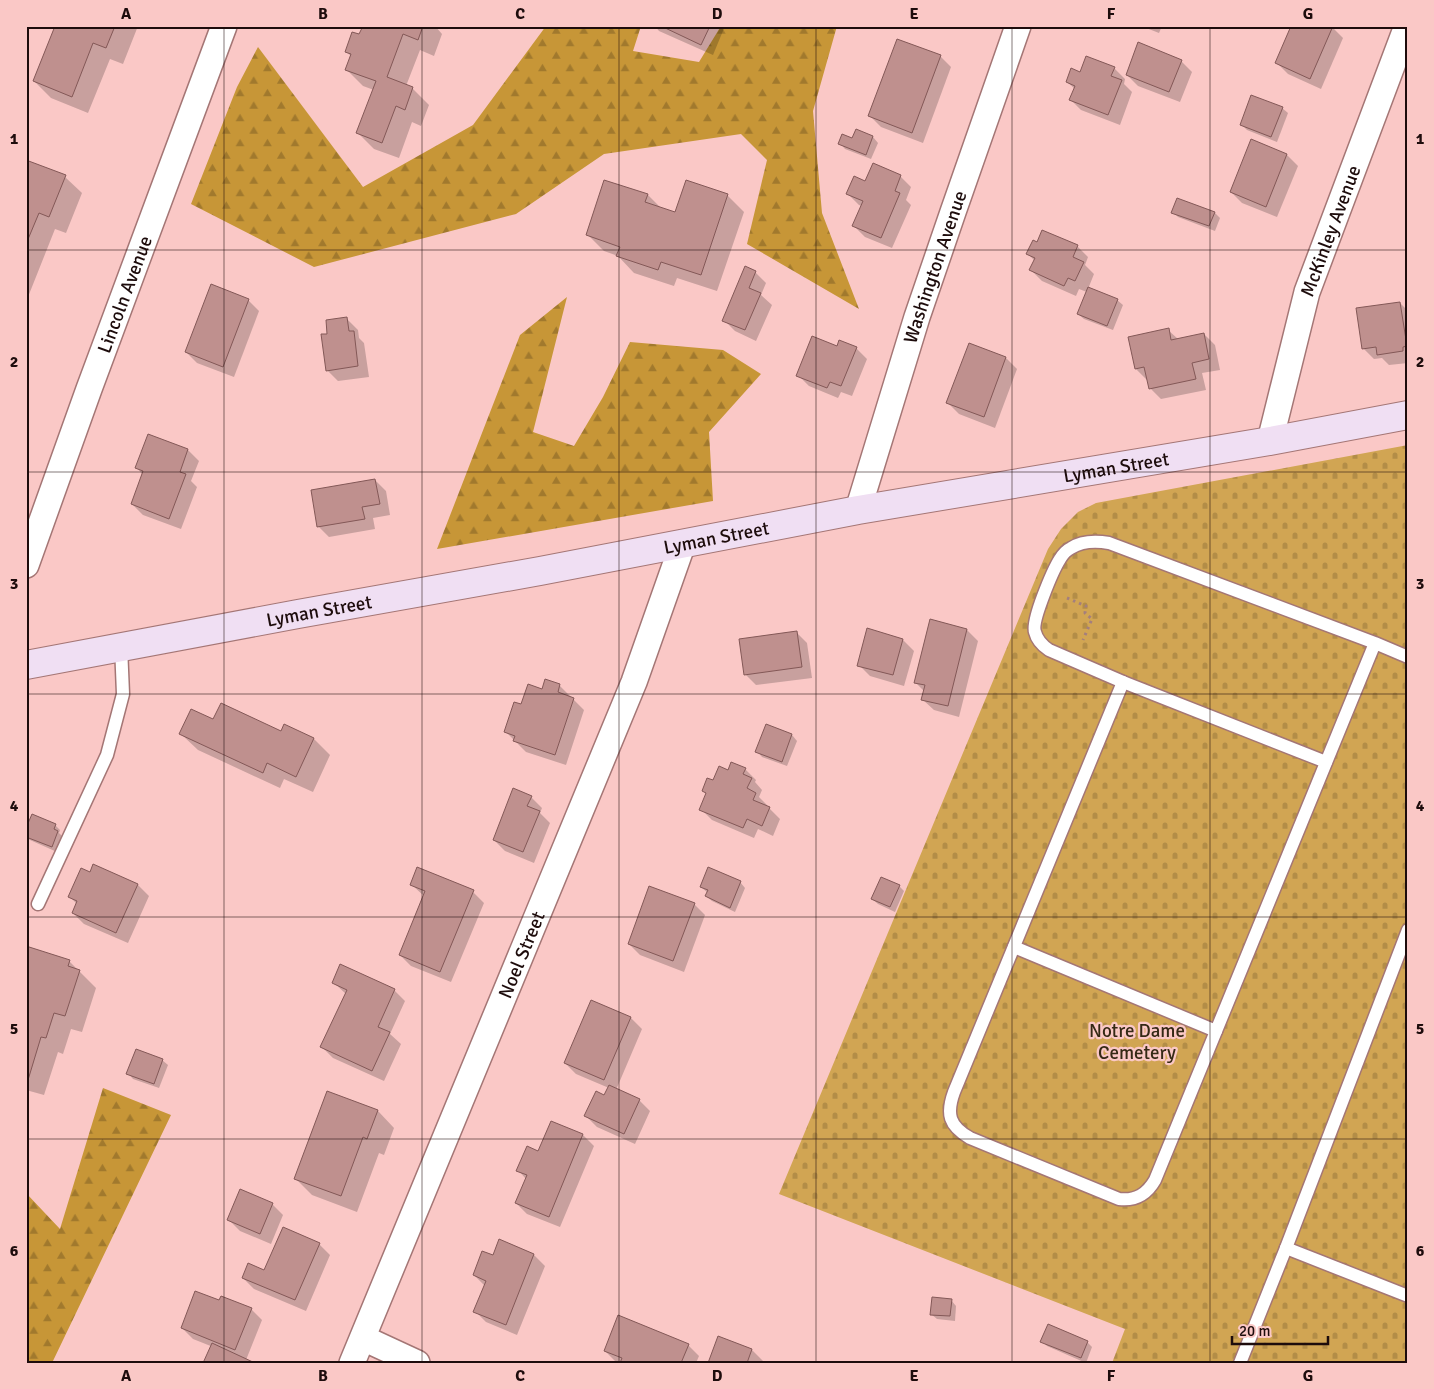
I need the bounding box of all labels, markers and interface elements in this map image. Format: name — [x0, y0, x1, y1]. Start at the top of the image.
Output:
text: A — [121, 4, 132, 24]
text: B — [318, 4, 328, 24]
text: C — [515, 4, 525, 24]
text: D — [712, 4, 723, 24]
text: E — [909, 4, 919, 24]
text: F — [1107, 4, 1116, 24]
text: G — [1303, 4, 1313, 24]
text: 1 — [10, 129, 19, 149]
text: 1 — [1416, 129, 1425, 149]
street label: McKinley Avenue — [1295, 162, 1367, 300]
street label: Washington Avenue — [899, 188, 973, 346]
street label: Lincoln Avenue — [92, 233, 158, 357]
text: 2 — [10, 352, 18, 372]
text: 2 — [1416, 352, 1424, 372]
street label: Lyman Street — [1062, 447, 1171, 488]
street label: Lyman Street — [662, 516, 772, 560]
text: 3 — [10, 574, 18, 594]
text: 3 — [1416, 574, 1424, 594]
street label: Lyman Street — [264, 590, 374, 633]
text: 4 — [10, 796, 19, 816]
text: 4 — [1416, 796, 1425, 816]
street label: Noel Street — [493, 908, 551, 1002]
text: 5 — [10, 1019, 18, 1039]
park label: Notre Dame Cemetery — [1089, 1019, 1185, 1065]
text: 5 — [1416, 1019, 1424, 1039]
text: 6 — [10, 1241, 19, 1261]
text: 6 — [1416, 1241, 1425, 1261]
scale bar — [1232, 1314, 1328, 1346]
text: 20 m — [1239, 1322, 1270, 1340]
text: A — [121, 1366, 132, 1386]
text: B — [318, 1366, 328, 1386]
text: C — [515, 1366, 525, 1386]
text: D — [712, 1366, 723, 1386]
text: E — [909, 1366, 919, 1386]
text: F — [1107, 1366, 1116, 1386]
text: G — [1303, 1366, 1313, 1386]

